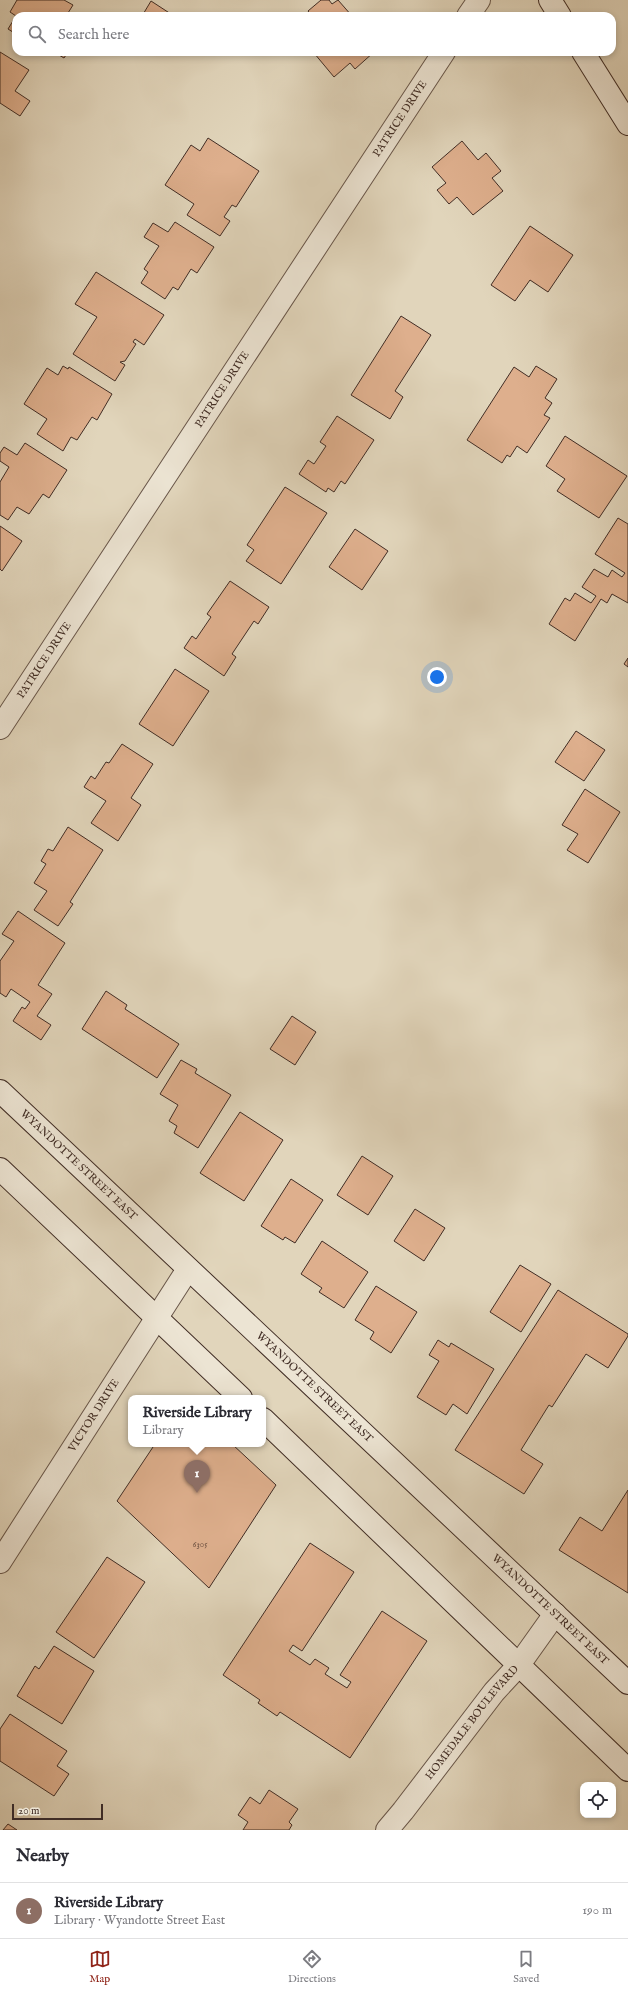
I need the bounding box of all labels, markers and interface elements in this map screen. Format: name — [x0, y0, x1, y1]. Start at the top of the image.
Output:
search box — [12, 12, 616, 56]
icon: search — [26, 23, 48, 45]
text: Search here — [58, 25, 129, 44]
street label: PATRICE DRIVE — [370, 77, 431, 160]
street label: PATRICE DRIVE — [192, 348, 253, 430]
street label: PATRICE DRIVE — [14, 619, 75, 701]
your location — [427, 667, 447, 687]
street label: WYANDOTTE STREET EAST — [17, 1107, 140, 1224]
street label: WYANDOTTE STREET EAST — [253, 1329, 376, 1446]
street label: VICTOR DRIVE — [65, 1376, 123, 1456]
popup — [128, 1395, 266, 1447]
text: Riverside Library — [142, 1403, 252, 1422]
text: Library — [142, 1422, 184, 1439]
pin: 1 — [184, 1460, 210, 1493]
house number: 6305 — [193, 1539, 208, 1550]
street label: WYANDOTTE STREET EAST — [489, 1551, 611, 1668]
street label: HOMEDALE BOULEVARD — [422, 1662, 522, 1783]
map controls — [580, 1782, 616, 1818]
button: locate — [580, 1782, 616, 1818]
scale bar — [12, 1802, 103, 1821]
text: 20 m — [18, 1804, 39, 1818]
text: Nearby — [16, 1846, 69, 1867]
text: Riverside Library — [54, 1893, 163, 1912]
text: 1 — [27, 1902, 31, 1919]
text: 190 m — [582, 1902, 612, 1919]
text: Library · Wyandotte Street East — [54, 1912, 225, 1929]
tab: Map — [89, 1948, 111, 1986]
tab: Directions — [288, 1948, 336, 1986]
tab: Saved — [513, 1948, 539, 1986]

